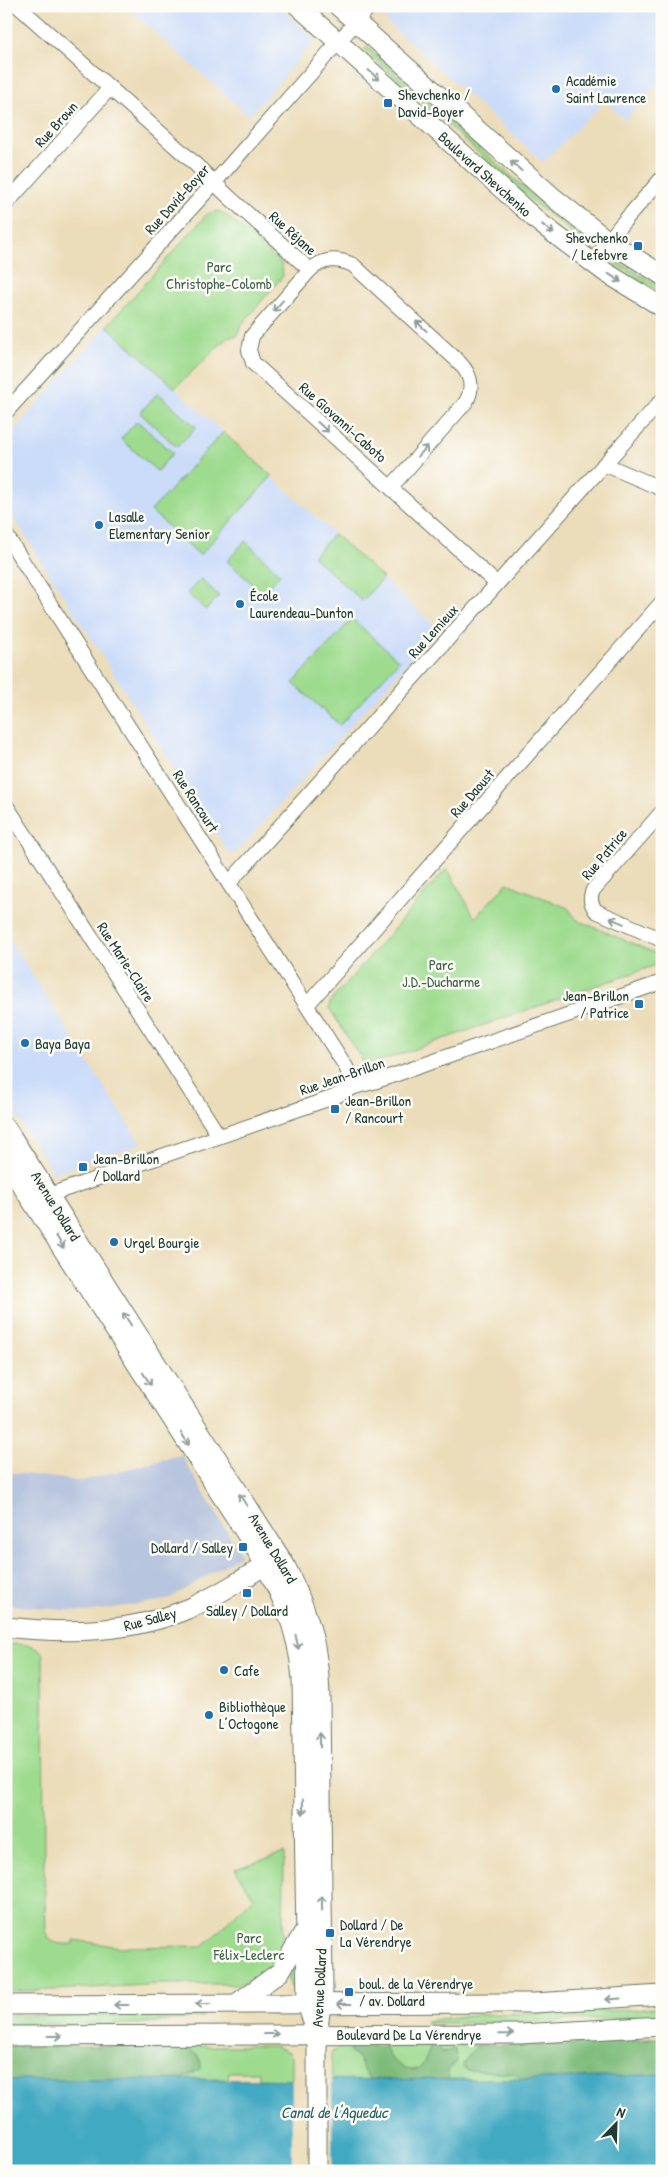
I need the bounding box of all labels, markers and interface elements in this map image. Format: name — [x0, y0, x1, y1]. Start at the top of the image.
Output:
one-way arrow — [368, 69, 381, 81]
place label: Académie Saint Lawrence — [566, 70, 646, 108]
marker: Académie Saint Lawrence — [550, 83, 562, 95]
place label: Shevchenko / David-Boyer — [398, 84, 470, 122]
street label: Rue Brown — [30, 96, 82, 152]
marker: Shevchenko / David-Boyer — [382, 97, 394, 109]
street label: Boulevard Shevchenko — [434, 126, 536, 222]
street label: Rue David-Boyer — [140, 159, 214, 239]
one-way arrow — [510, 160, 523, 172]
street label: Rue Réjane — [265, 206, 321, 260]
one-way arrow — [541, 224, 554, 235]
place label: Shevchenko / Lefebvre — [566, 227, 628, 265]
marker: Shevchenko / Lefebvre — [632, 240, 644, 252]
park label: Parc Christophe-Colomb — [166, 256, 272, 294]
one-way arrow — [608, 273, 622, 283]
one-way arrow — [272, 300, 283, 313]
one-way arrow — [414, 320, 427, 332]
street label: Rue Giovanni-Caboto — [295, 377, 391, 467]
one-way arrow — [317, 421, 330, 433]
one-way arrow — [417, 445, 428, 458]
place label: Lasalle Elementary Senior — [109, 506, 210, 544]
marker: Lasalle Elementary Senior — [93, 519, 105, 531]
place label: École Laurendeau-Dunton — [250, 585, 354, 623]
marker: École Laurendeau-Dunton — [234, 598, 246, 610]
street label: Rue Lemieux — [403, 599, 463, 663]
street label: Rue Daoust — [445, 764, 500, 822]
street label: Rue Rancourt — [168, 766, 224, 837]
street label: Rue Patrice — [576, 824, 632, 884]
one-way arrow — [610, 915, 625, 925]
street label: Rue Marie-Claire — [92, 918, 160, 1006]
park label: Parc J.D.-Ducharme — [402, 954, 480, 992]
place label: Jean-Brillon / Patrice — [563, 985, 629, 1023]
marker: Jean-Brillon / Patrice — [633, 998, 645, 1010]
place label: Baya Baya — [35, 1033, 90, 1054]
marker: Baya Baya — [19, 1037, 31, 1049]
street label: Rue Jean-Brillon — [297, 1052, 387, 1100]
place label: Jean-Brillon / Rancourt — [345, 1090, 411, 1128]
marker: Jean-Brillon / Rancourt — [329, 1103, 341, 1115]
place label: Jean-Brillon / Dollard — [93, 1148, 159, 1186]
marker: Jean-Brillon / Dollard — [77, 1161, 89, 1173]
street label: Avenue Dollard — [26, 1167, 86, 1245]
place label: Urgel Bourgie — [124, 1232, 200, 1253]
one-way arrow — [55, 1235, 65, 1249]
marker: Urgel Bourgie — [108, 1236, 120, 1248]
one-way arrow — [122, 1312, 132, 1326]
one-way arrow — [142, 1372, 152, 1386]
one-way arrow — [180, 1432, 191, 1446]
one-way arrow — [238, 1494, 248, 1508]
street label: Avenue Dollard — [244, 1509, 302, 1587]
place label: Dollard / Salley — [151, 1537, 233, 1558]
marker: Dollard / Salley — [237, 1541, 249, 1553]
marker: Salley / Dollard — [241, 1587, 253, 1599]
place label: Salley / Dollard — [206, 1600, 288, 1621]
street label: Rue Salley — [121, 1602, 179, 1636]
one-way arrow — [293, 1633, 302, 1649]
place label: Cafe — [234, 1660, 259, 1681]
marker: Cafe — [218, 1664, 230, 1676]
place label: Bibliothèque L’Octogone — [219, 1696, 286, 1734]
marker: Bibliothèque L’Octogone — [203, 1709, 215, 1721]
one-way arrow — [316, 1732, 325, 1748]
one-way arrow — [298, 1798, 308, 1815]
one-way arrow — [317, 1895, 327, 1911]
place label: Dollard / De La Vérendrye — [340, 1914, 412, 1952]
park label: Parc Félix-Leclerc — [213, 1927, 285, 1965]
marker: Dollard / De La Vérendrye — [324, 1927, 336, 1939]
street label: Avenue Dollard — [306, 1948, 332, 2028]
place label: boul. de la Vérendrye / av. Dollard — [359, 1973, 473, 2011]
marker: boul. de la Vérendrye / av. Dollard — [343, 1986, 355, 1998]
one-way arrow — [605, 1995, 621, 2004]
one-way arrow — [196, 1999, 212, 2009]
one-way arrow — [336, 1999, 352, 2009]
one-way arrow — [114, 2000, 130, 2010]
street label: Boulevard De La Vérendrye — [337, 2024, 481, 2045]
one-way arrow — [497, 2029, 513, 2039]
one-way arrow — [263, 2030, 279, 2039]
one-way arrow — [46, 2031, 63, 2041]
north arrow — [590, 2100, 640, 2150]
water label: Canal de l'Aqueduc — [281, 2101, 389, 2123]
text: N — [614, 2101, 629, 2122]

